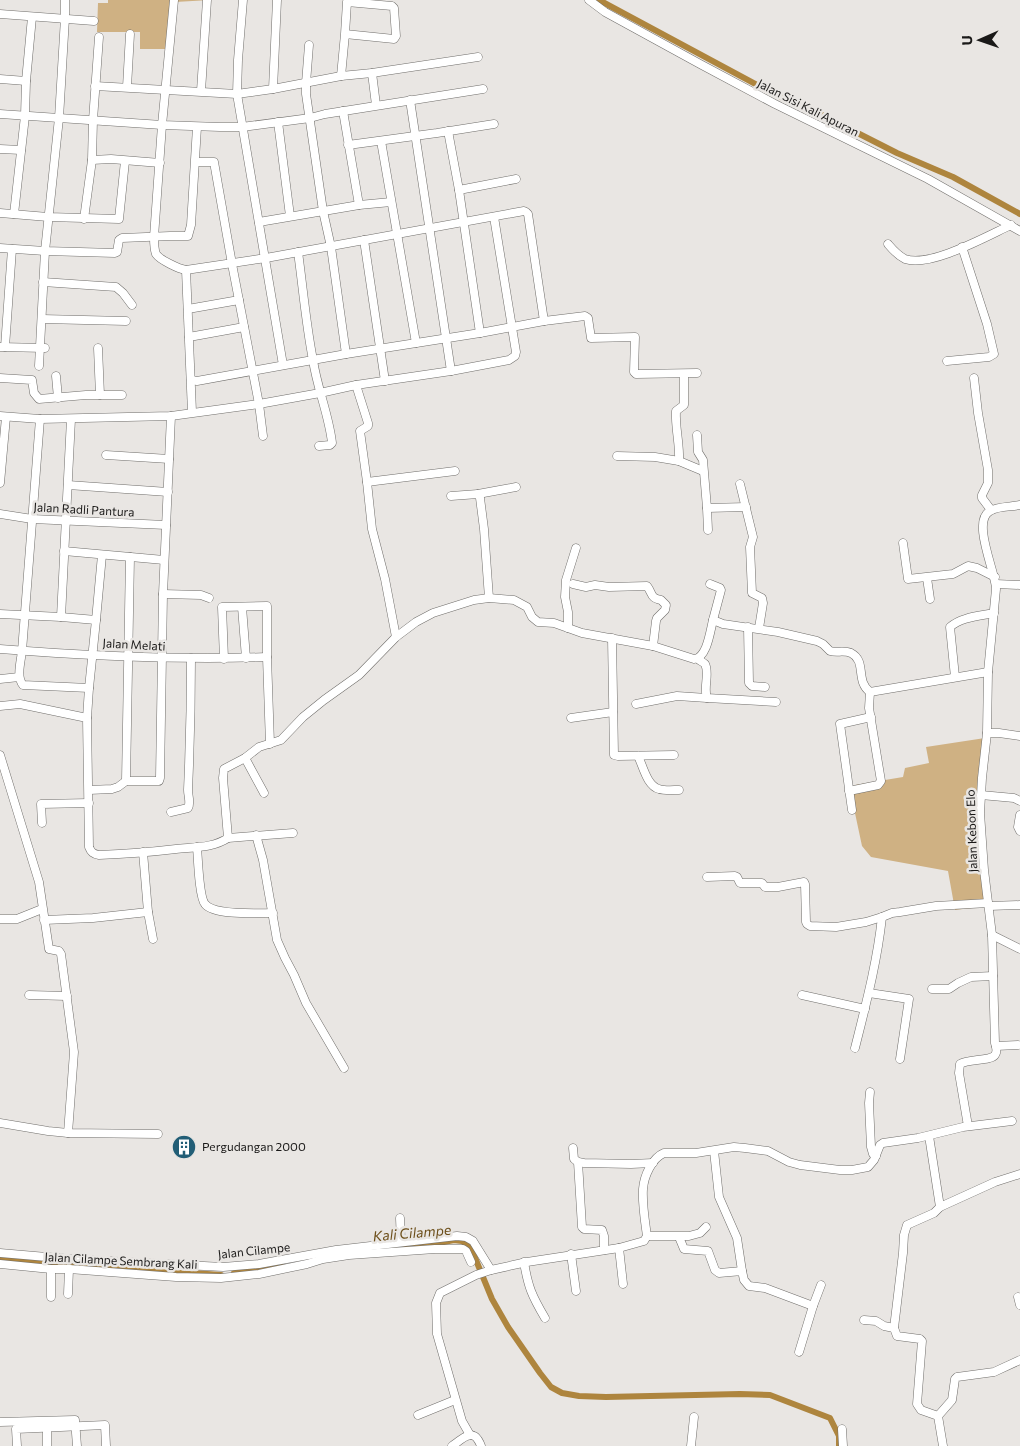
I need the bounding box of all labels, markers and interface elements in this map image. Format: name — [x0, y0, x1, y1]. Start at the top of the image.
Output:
north arrow — [955, 15, 1005, 65]
text: U — [958, 35, 975, 46]
street label: Jalan Sisi Kali Apuran — [755, 75, 861, 140]
street label: Jalan Radli Pantura — [33, 499, 135, 520]
street label: Jalan Melati — [102, 635, 166, 654]
street label: Jalan Kebon Elo — [963, 789, 980, 873]
building icon: Pergudangan 2000 — [171, 1134, 197, 1160]
place label: Pergudangan 2000 — [202, 1139, 306, 1153]
water label: Kali Cilampe — [372, 1221, 452, 1244]
street label: Jalan Cilampe — [217, 1239, 291, 1262]
street label: Jalan Cilampe Sembrang Kali — [44, 1249, 198, 1272]

